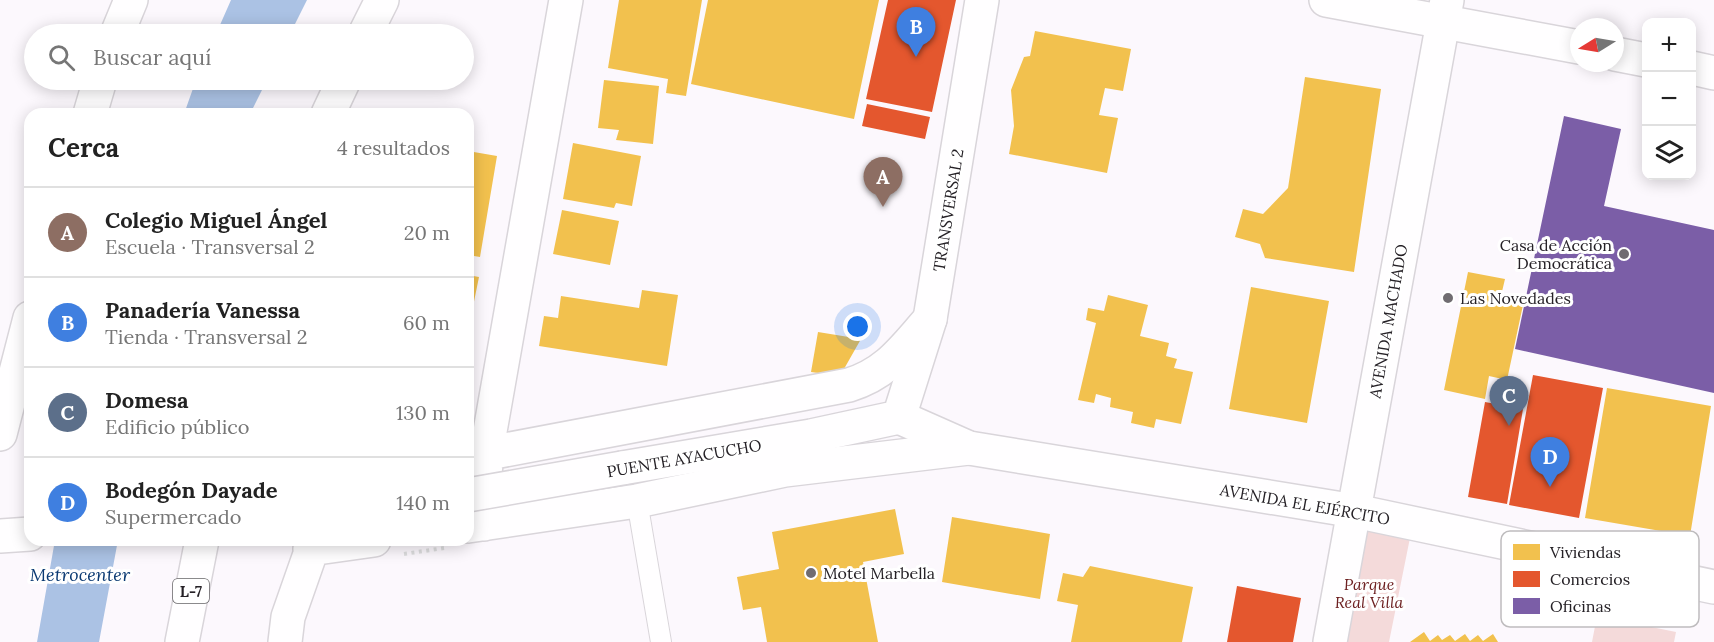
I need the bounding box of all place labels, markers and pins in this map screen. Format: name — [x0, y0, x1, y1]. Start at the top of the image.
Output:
pin: B — [896, 8, 936, 57]
pin: A — [864, 158, 902, 207]
place label: Casa de Acción Democrática — [1500, 235, 1612, 273]
marker: Casa de Acción Democrática — [1617, 247, 1631, 261]
place label: Las Novedades — [1460, 288, 1571, 308]
marker: Las Novedades — [1441, 291, 1455, 305]
pin: C — [1490, 376, 1528, 426]
pin: D — [1530, 438, 1570, 487]
place label: Motel Marbella — [823, 563, 935, 583]
marker: Motel Marbella — [804, 566, 818, 580]

